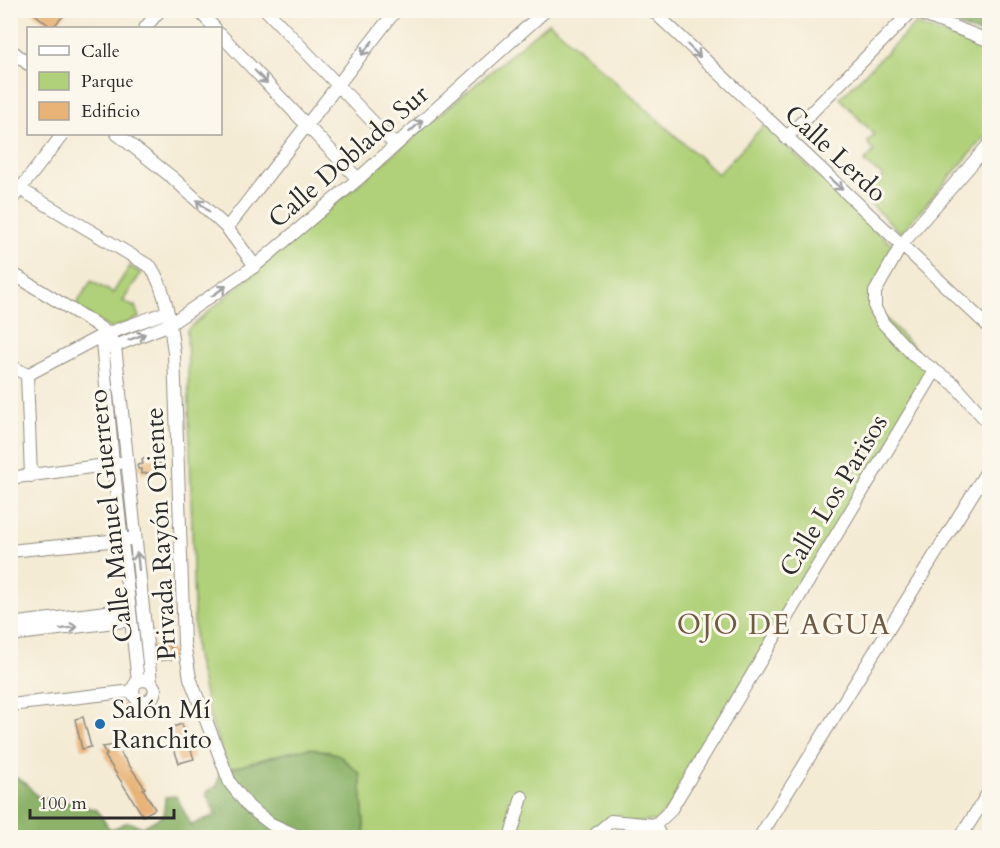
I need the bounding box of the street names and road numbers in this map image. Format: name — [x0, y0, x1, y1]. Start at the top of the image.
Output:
street label: Calle Doblado Sur — [261, 77, 436, 236]
street label: Calle Lerdo — [777, 97, 894, 210]
street label: Calle Manuel Guerrero — [80, 388, 141, 644]
street label: Privada Rayón Oriente — [136, 407, 185, 661]
street label: Calle Los Parisos — [771, 408, 896, 583]

